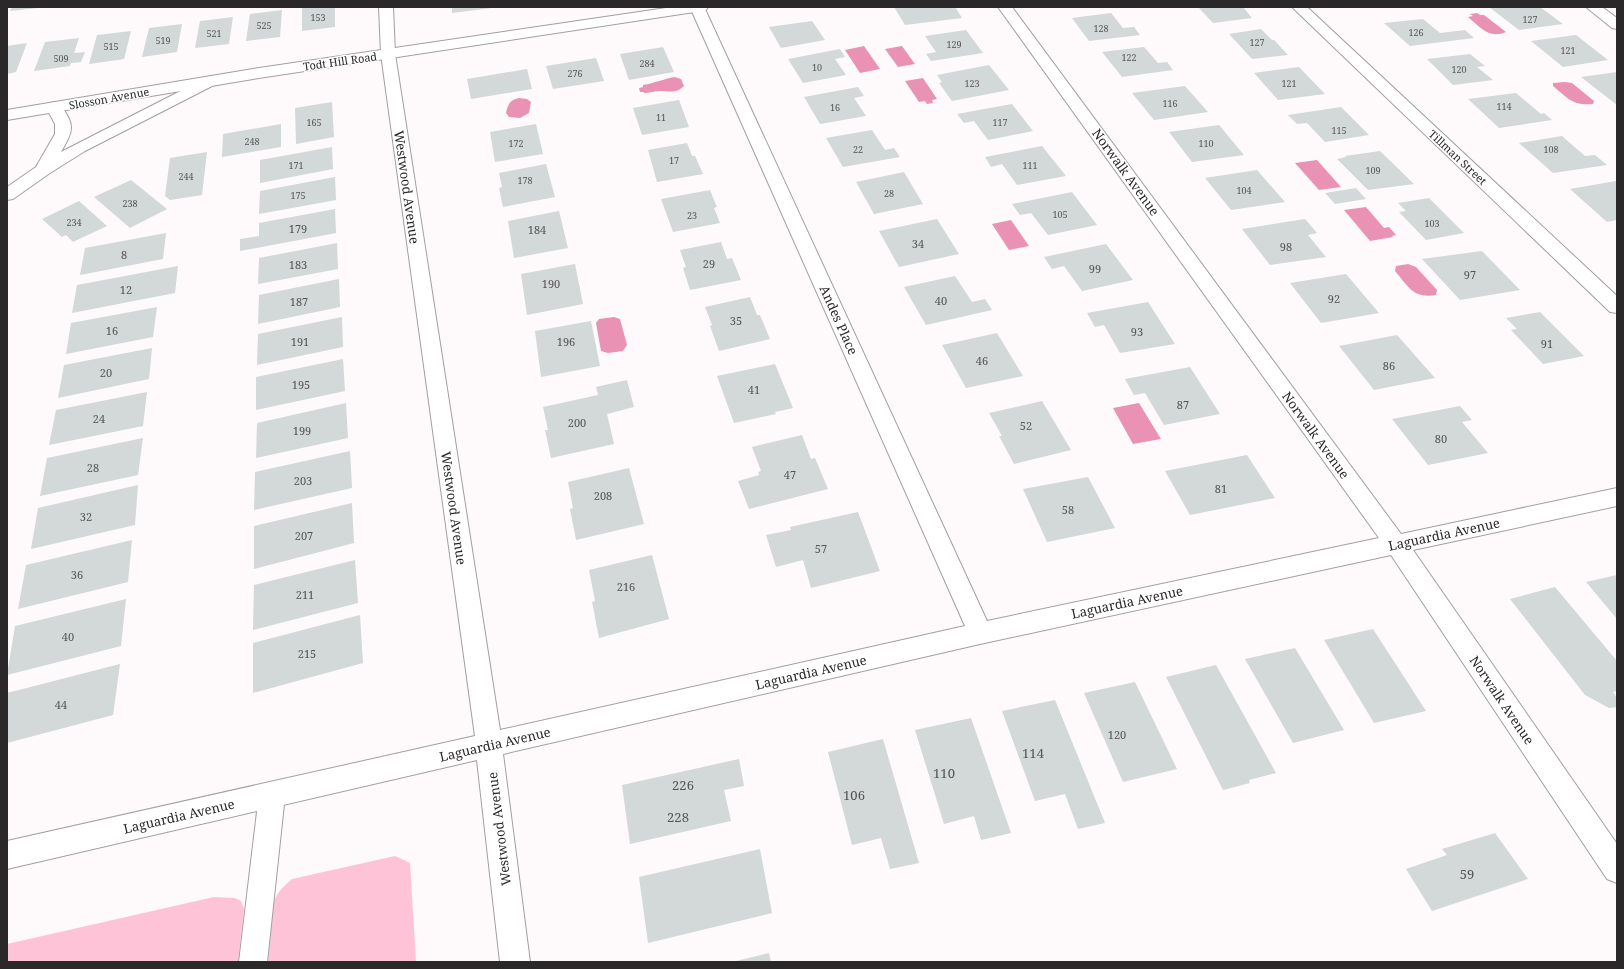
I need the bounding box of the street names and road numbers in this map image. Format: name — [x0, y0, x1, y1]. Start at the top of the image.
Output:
street label: Todt Hill Road — [302, 48, 378, 74]
street label: Slosson Avenue — [68, 84, 150, 112]
street label: Norwalk Avenue — [1088, 125, 1164, 219]
street label: Tillman Street — [1426, 126, 1490, 188]
street label: Westwood Avenue — [390, 129, 424, 245]
street label: Andes Place — [816, 282, 862, 358]
street label: Norwalk Avenue — [1278, 388, 1354, 482]
street label: Westwood Avenue — [437, 450, 471, 566]
street label: Laguardia Avenue — [1387, 513, 1501, 555]
street label: Laguardia Avenue — [1070, 581, 1184, 623]
street label: Laguardia Avenue — [754, 650, 868, 694]
street label: Norwalk Avenue — [1466, 652, 1538, 748]
street label: Laguardia Avenue — [438, 722, 552, 766]
street label: Westwood Avenue — [483, 771, 515, 887]
street label: Laguardia Avenue — [122, 794, 236, 838]

